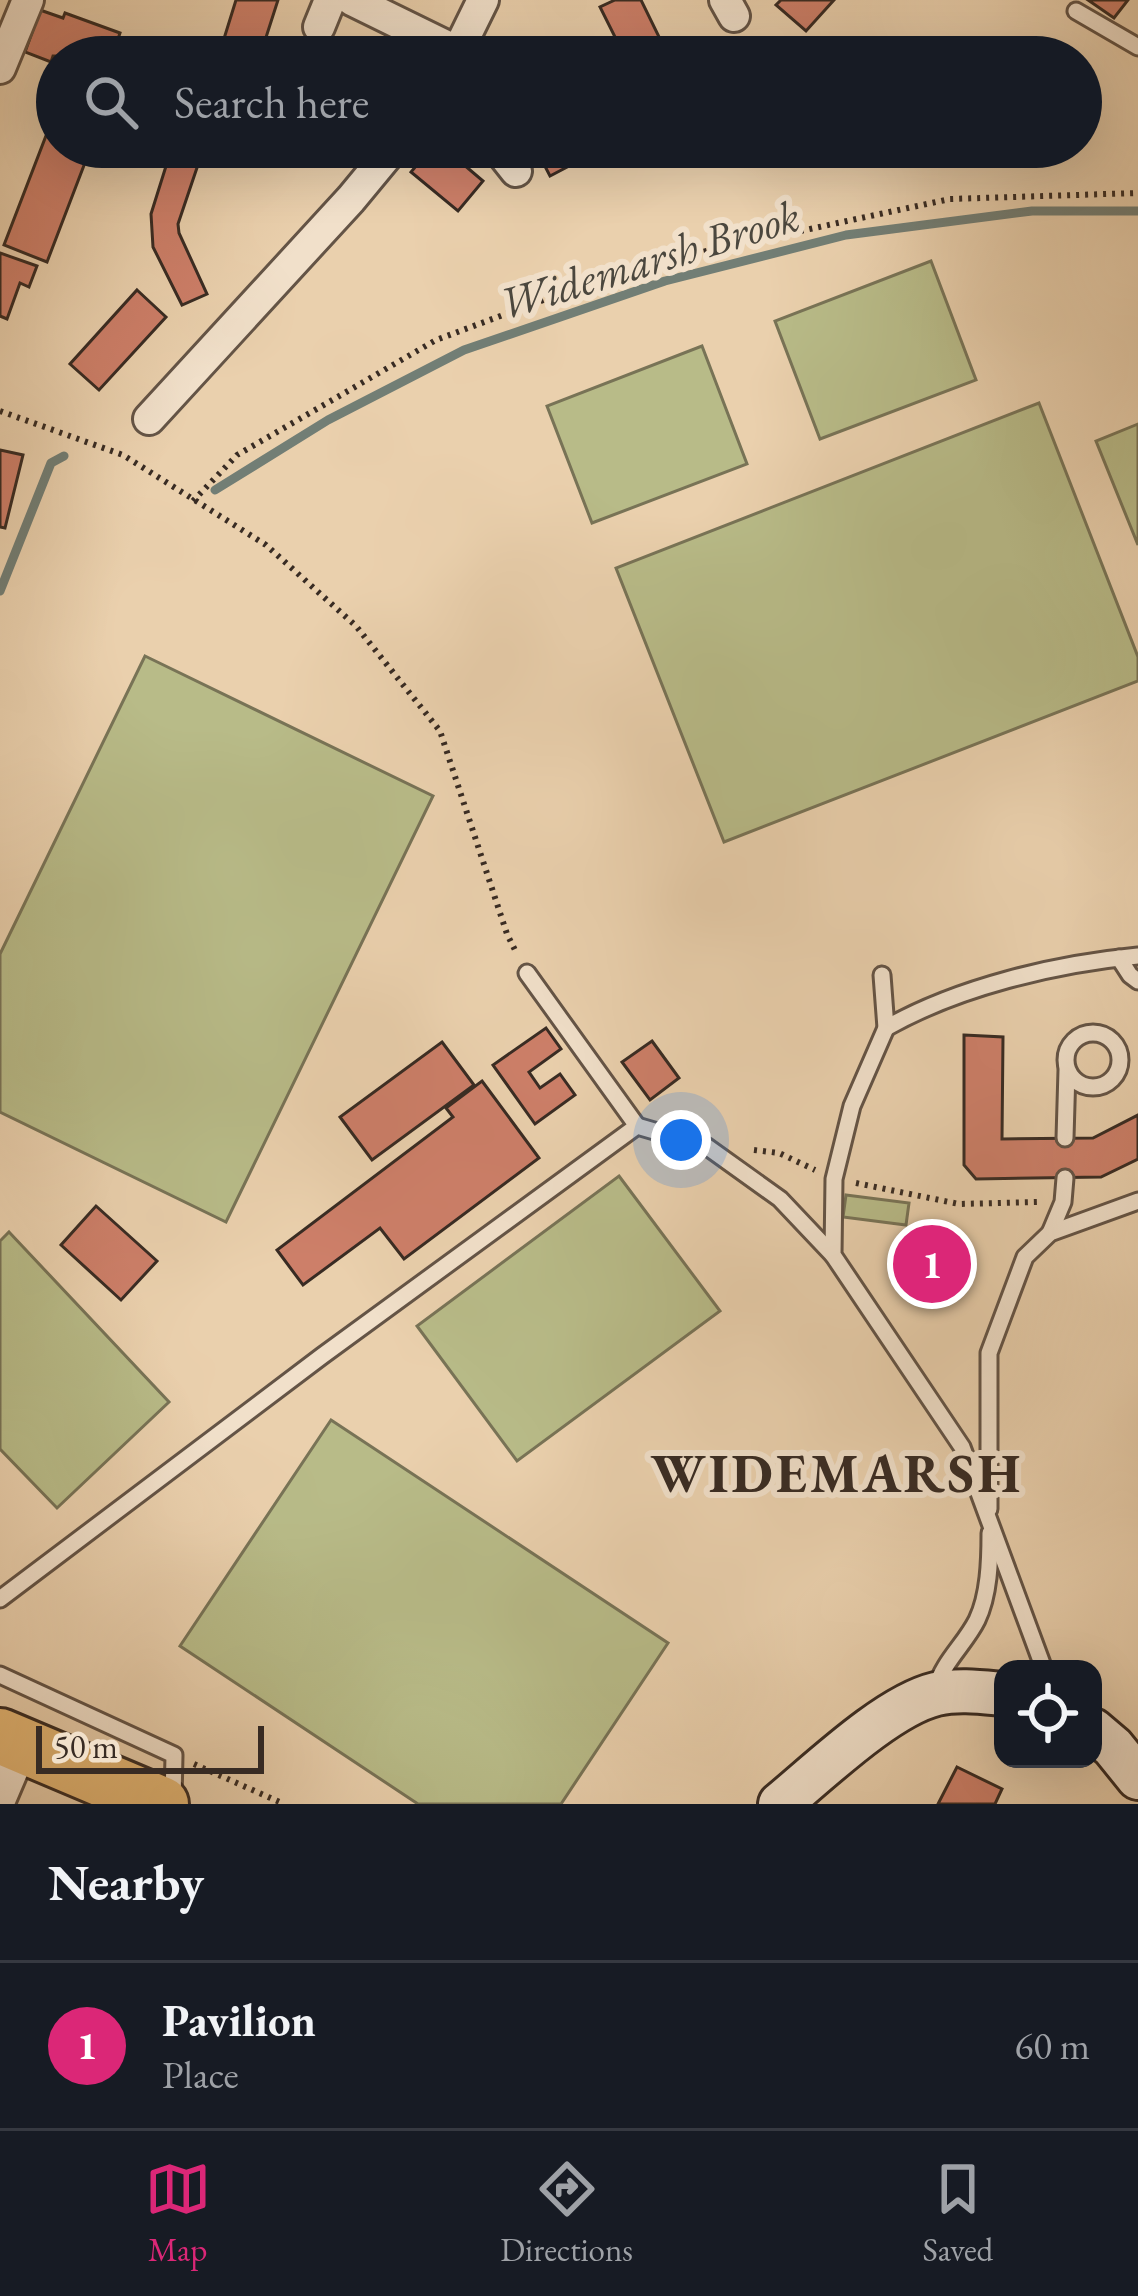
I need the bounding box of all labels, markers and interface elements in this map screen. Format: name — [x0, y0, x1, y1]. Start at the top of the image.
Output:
search box — [36, 36, 1102, 168]
icon: search — [78, 69, 144, 135]
text: Search here — [174, 73, 369, 131]
water label: Widemarsh Brook — [492, 186, 806, 332]
your location — [651, 1110, 711, 1170]
pin: 1 — [893, 1219, 971, 1309]
district label: WIDEMARSH — [651, 1438, 1023, 1508]
map controls — [994, 1660, 1102, 1768]
button: locate — [994, 1660, 1102, 1768]
scale bar — [36, 1720, 264, 1773]
text: 50 m — [54, 1725, 118, 1768]
text: Nearby — [48, 1849, 204, 1915]
text: Pavilion — [162, 1991, 316, 2049]
text: 1 — [77, 2020, 97, 2071]
text: 60 m — [1014, 2020, 1090, 2071]
text: Place — [162, 2049, 239, 2100]
tab: Map — [145, 2156, 211, 2271]
tab: Directions — [500, 2156, 633, 2271]
tab: Saved — [923, 2156, 993, 2271]

